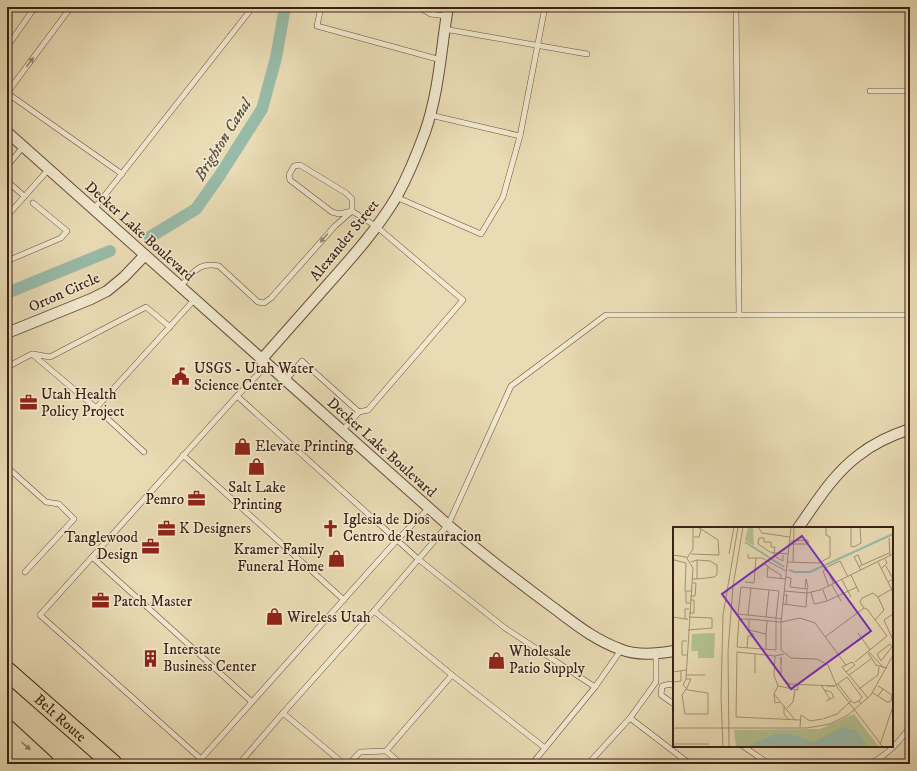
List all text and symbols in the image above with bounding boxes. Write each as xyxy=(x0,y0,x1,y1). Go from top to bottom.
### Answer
one-way arrow xyxy=(26,56,34,67)
water label: Brighton Canal xyxy=(189,93,257,185)
street label: Decker Lake Boulevard xyxy=(81,177,199,286)
street label: Alexander Street xyxy=(306,195,383,285)
one-way arrow xyxy=(320,233,329,244)
street label: Orton Circle xyxy=(26,268,103,317)
place label: USGS - Utah Water Science Center xyxy=(194,359,314,395)
public building icon: USGS - Utah Water Science Center xyxy=(171,367,191,387)
place label: Utah Health Policy Project xyxy=(41,385,125,421)
office icon: Utah Health Policy Project xyxy=(18,393,38,413)
street label: Decker Lake Boulevard xyxy=(323,393,441,502)
shop icon: Elevate Printing xyxy=(232,436,252,456)
place label: Elevate Printing xyxy=(255,437,354,456)
shop icon: Salt Lake Printing xyxy=(247,456,267,476)
place label: Salt Lake Printing xyxy=(228,478,286,514)
office icon: Pemro xyxy=(187,489,207,509)
place label: Pemro xyxy=(145,490,184,509)
place label: Iglesia de Dios Centro de Restauracion xyxy=(343,510,482,546)
office icon: K Designers xyxy=(156,518,176,538)
church icon: Iglesia de Dios Centro de Restauracion xyxy=(320,518,340,538)
place label: K Designers xyxy=(179,519,251,538)
inset map xyxy=(673,527,893,747)
place label: Tanglewood Design xyxy=(64,528,139,564)
office icon: Tanglewood Design xyxy=(141,536,161,556)
place label: Kramer Family Funeral Home xyxy=(234,540,325,576)
shop icon: Kramer Family Funeral Home xyxy=(327,548,347,568)
office icon: Patch Master xyxy=(90,591,110,611)
place label: Patch Master xyxy=(113,592,193,611)
shop icon: Wireless Utah xyxy=(264,607,284,627)
place label: Wireless Utah xyxy=(286,608,371,627)
place label: Interstate Business Center xyxy=(163,640,257,676)
place label: Wholesale Patio Supply xyxy=(508,642,586,678)
building icon: Interstate Business Center xyxy=(140,648,160,668)
shop icon: Wholesale Patio Supply xyxy=(486,650,506,670)
street label: Belt Route xyxy=(30,690,90,746)
one-way arrow xyxy=(21,742,31,751)

